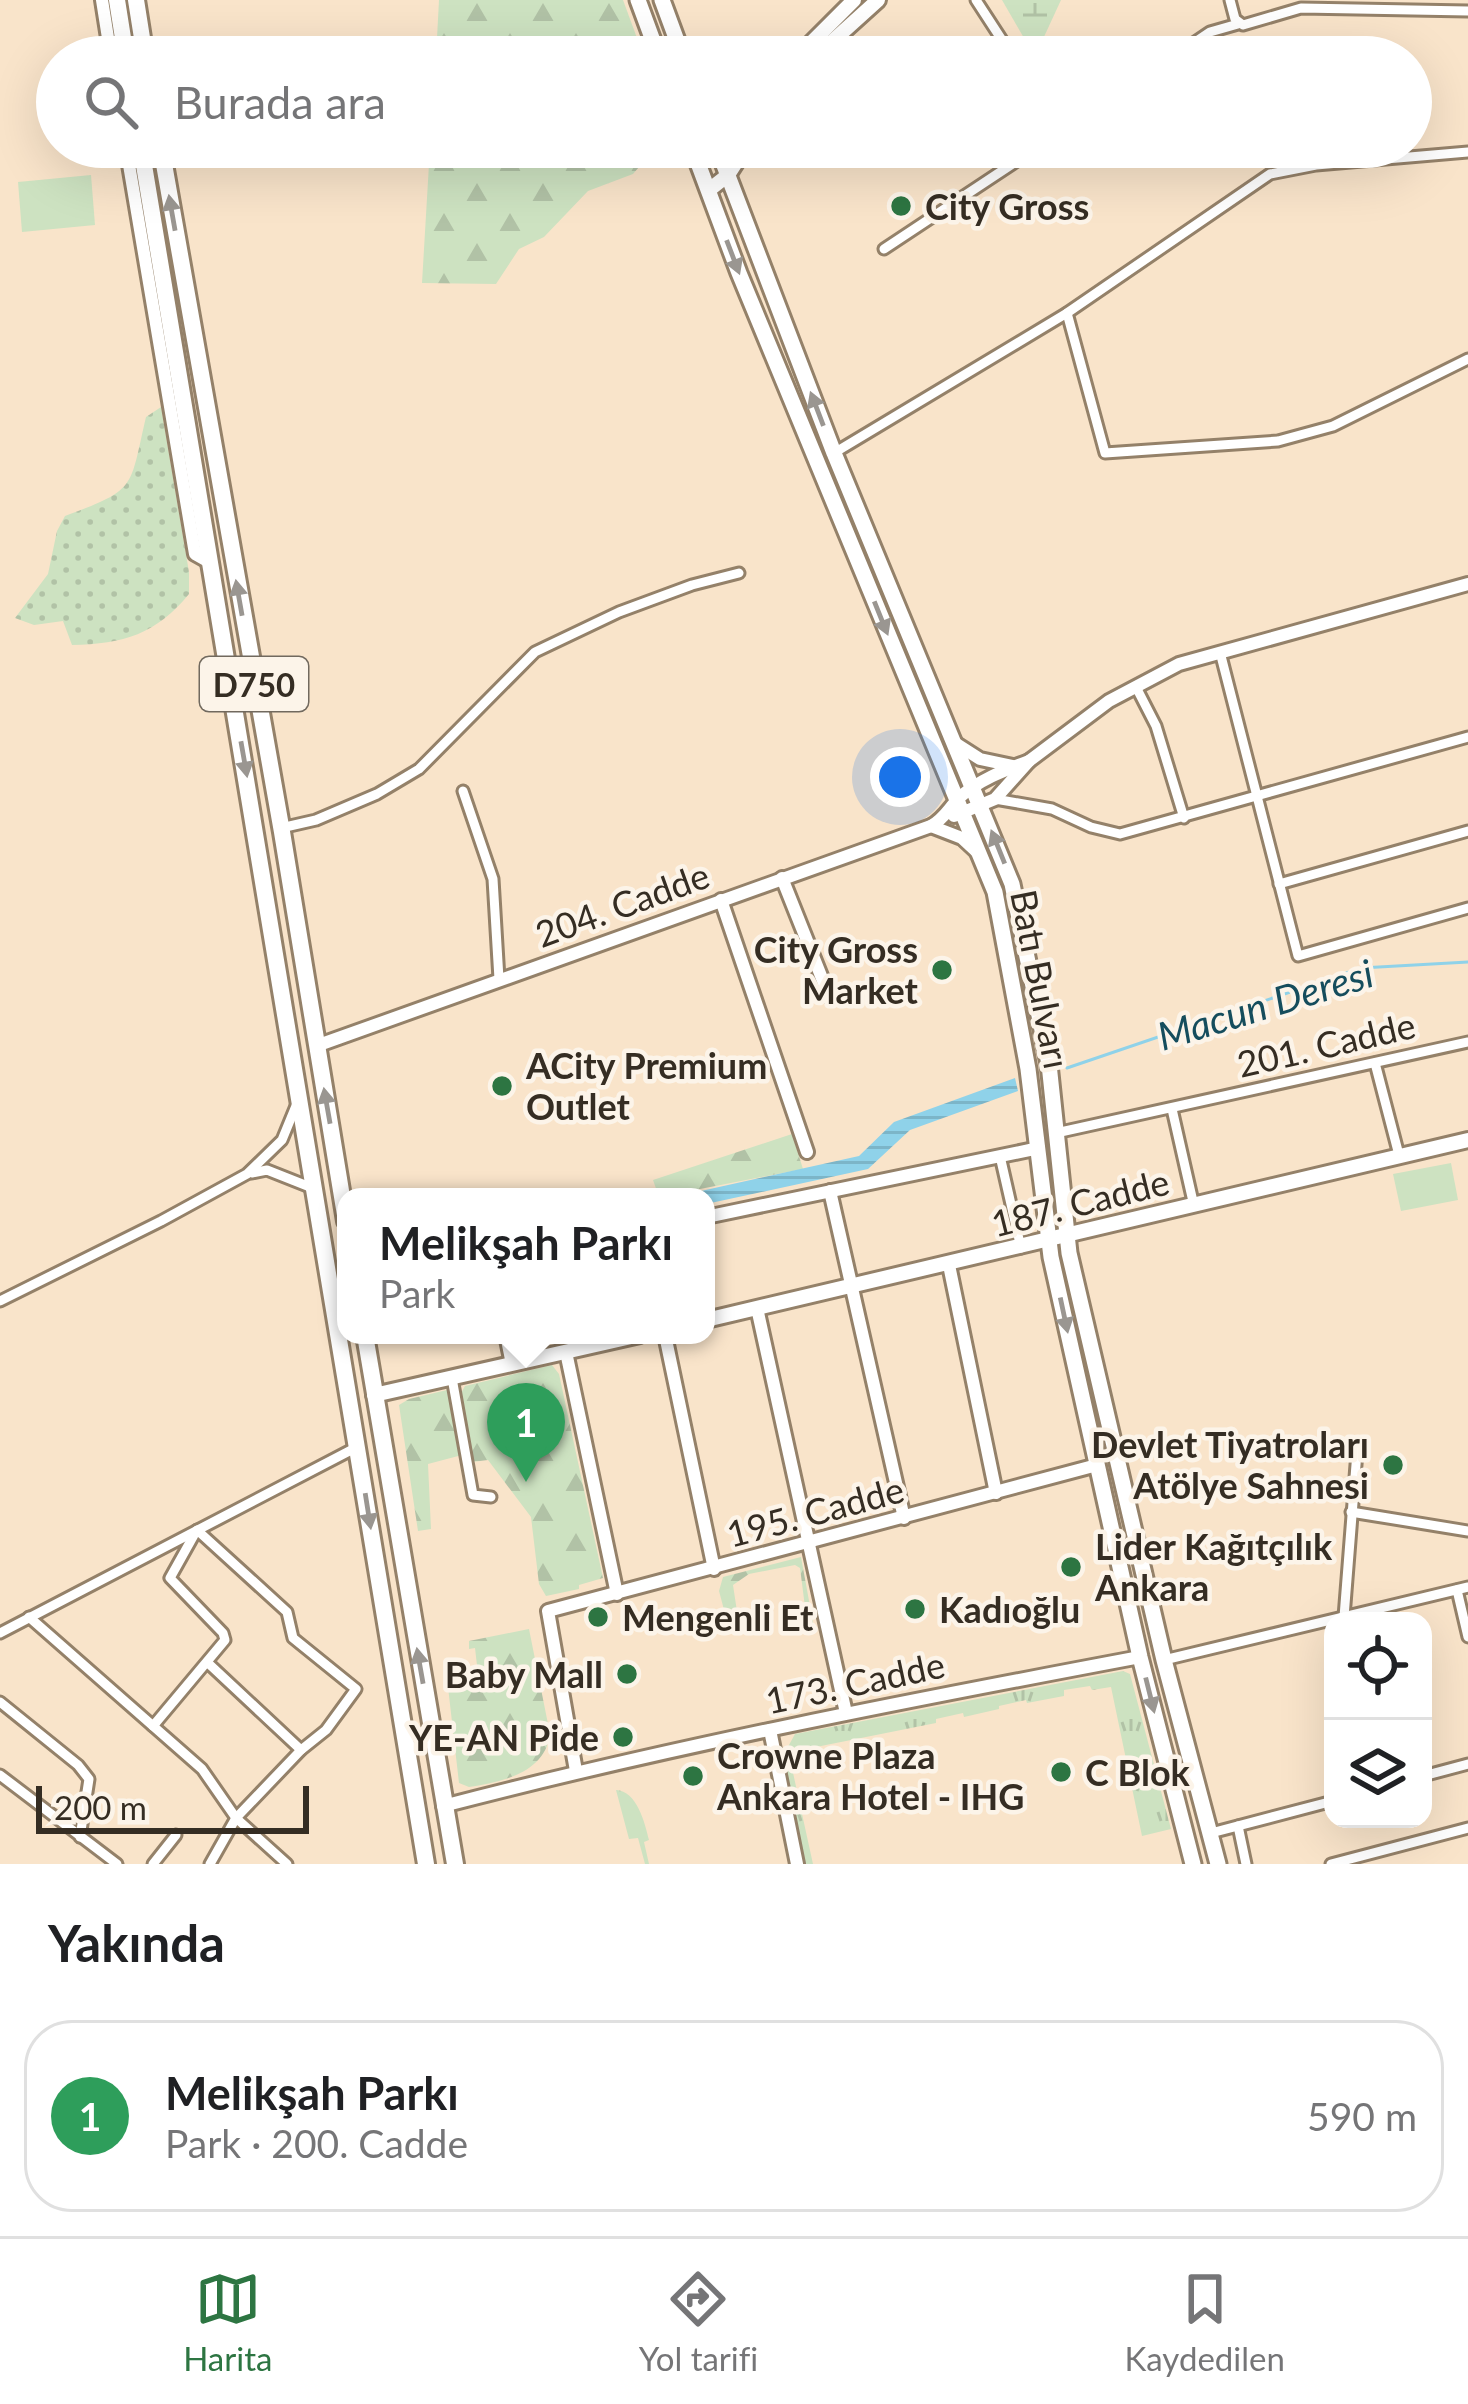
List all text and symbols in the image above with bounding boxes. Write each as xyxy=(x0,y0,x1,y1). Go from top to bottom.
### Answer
search box xyxy=(36,36,1432,168)
icon: search xyxy=(78,69,144,135)
text: Burada ara xyxy=(174,75,386,129)
place label: City Gross xyxy=(925,184,1089,228)
marker: City Gross xyxy=(888,193,914,219)
one-way arrow xyxy=(163,194,181,232)
one-way arrow xyxy=(725,239,744,275)
one-way arrow xyxy=(807,390,826,426)
one-way arrow xyxy=(229,578,248,616)
one-way arrow xyxy=(872,600,891,636)
road number: D750 xyxy=(200,657,308,711)
one-way arrow xyxy=(235,741,253,779)
your location xyxy=(870,747,930,807)
one-way arrow xyxy=(988,828,1007,864)
street label: 204. Cadde xyxy=(529,852,715,956)
street label: Batı Bulvarı xyxy=(1002,886,1080,1072)
place label: City Gross Market xyxy=(754,927,919,1012)
water label: Macun Deresi xyxy=(1152,949,1378,1059)
marker: City Gross Market xyxy=(929,957,955,983)
street label: 201. Cadde xyxy=(1233,1002,1419,1086)
place label: ACity Premium Outlet xyxy=(525,1043,767,1128)
marker: ACity Premium Outlet xyxy=(489,1073,515,1099)
one-way arrow xyxy=(317,1087,336,1124)
street label: 187. Cadde xyxy=(987,1159,1173,1245)
popup xyxy=(337,1188,715,1344)
text: Melikşah Parkı xyxy=(379,1216,673,1270)
text: Park xyxy=(379,1270,455,1316)
one-way arrow xyxy=(1056,1296,1075,1334)
pin: 1 xyxy=(487,1383,565,1482)
place label: Devlet Tiyatroları Atölye Sahnesi xyxy=(1091,1422,1369,1507)
marker: Devlet Tiyatroları Atölye Sahnesi xyxy=(1380,1452,1406,1478)
street label: 195. Cadde xyxy=(722,1466,908,1556)
one-way arrow xyxy=(359,1493,378,1531)
place label: Lider Kağıtçılık Ankara xyxy=(1094,1524,1333,1609)
marker: Lider Kağıtçılık Ankara xyxy=(1058,1554,1084,1580)
place label: Kadıoğlu xyxy=(939,1587,1080,1631)
place label: Mengenli Et xyxy=(622,1595,814,1639)
marker: Kadıoğlu xyxy=(902,1596,928,1622)
marker: Mengenli Et xyxy=(585,1604,611,1630)
map controls xyxy=(1324,1612,1432,1828)
button: locate xyxy=(1324,1612,1432,1720)
street label: 173. Cadde xyxy=(762,1642,948,1722)
one-way arrow xyxy=(410,1647,429,1684)
place label: Baby Mall xyxy=(445,1652,603,1696)
marker: Baby Mall xyxy=(614,1661,640,1687)
one-way arrow xyxy=(1141,1677,1160,1714)
place label: YE-AN Pide xyxy=(408,1715,599,1759)
button: layers xyxy=(1324,1720,1432,1828)
marker: YE-AN Pide xyxy=(610,1724,636,1750)
place label: Crowne Plaza Ankara Hotel - IHG xyxy=(716,1733,1024,1818)
place label: C Blok xyxy=(1085,1750,1191,1794)
marker: C Blok xyxy=(1048,1759,1074,1785)
marker: Crowne Plaza Ankara Hotel - IHG xyxy=(680,1763,706,1789)
scale bar xyxy=(36,1780,309,1833)
text: 200 m xyxy=(54,1787,147,1827)
text: Yakında xyxy=(48,1912,225,1973)
text: Melikşah Parkı xyxy=(165,2066,459,2120)
text: 1 xyxy=(79,2093,101,2139)
text: 590 m xyxy=(1307,2093,1417,2139)
text: Park · 200. Cadde xyxy=(165,2120,468,2166)
tab: Harita xyxy=(183,2266,272,2378)
tab: Yol tarifi xyxy=(639,2266,758,2378)
tab: Kaydedilen xyxy=(1125,2266,1285,2378)

